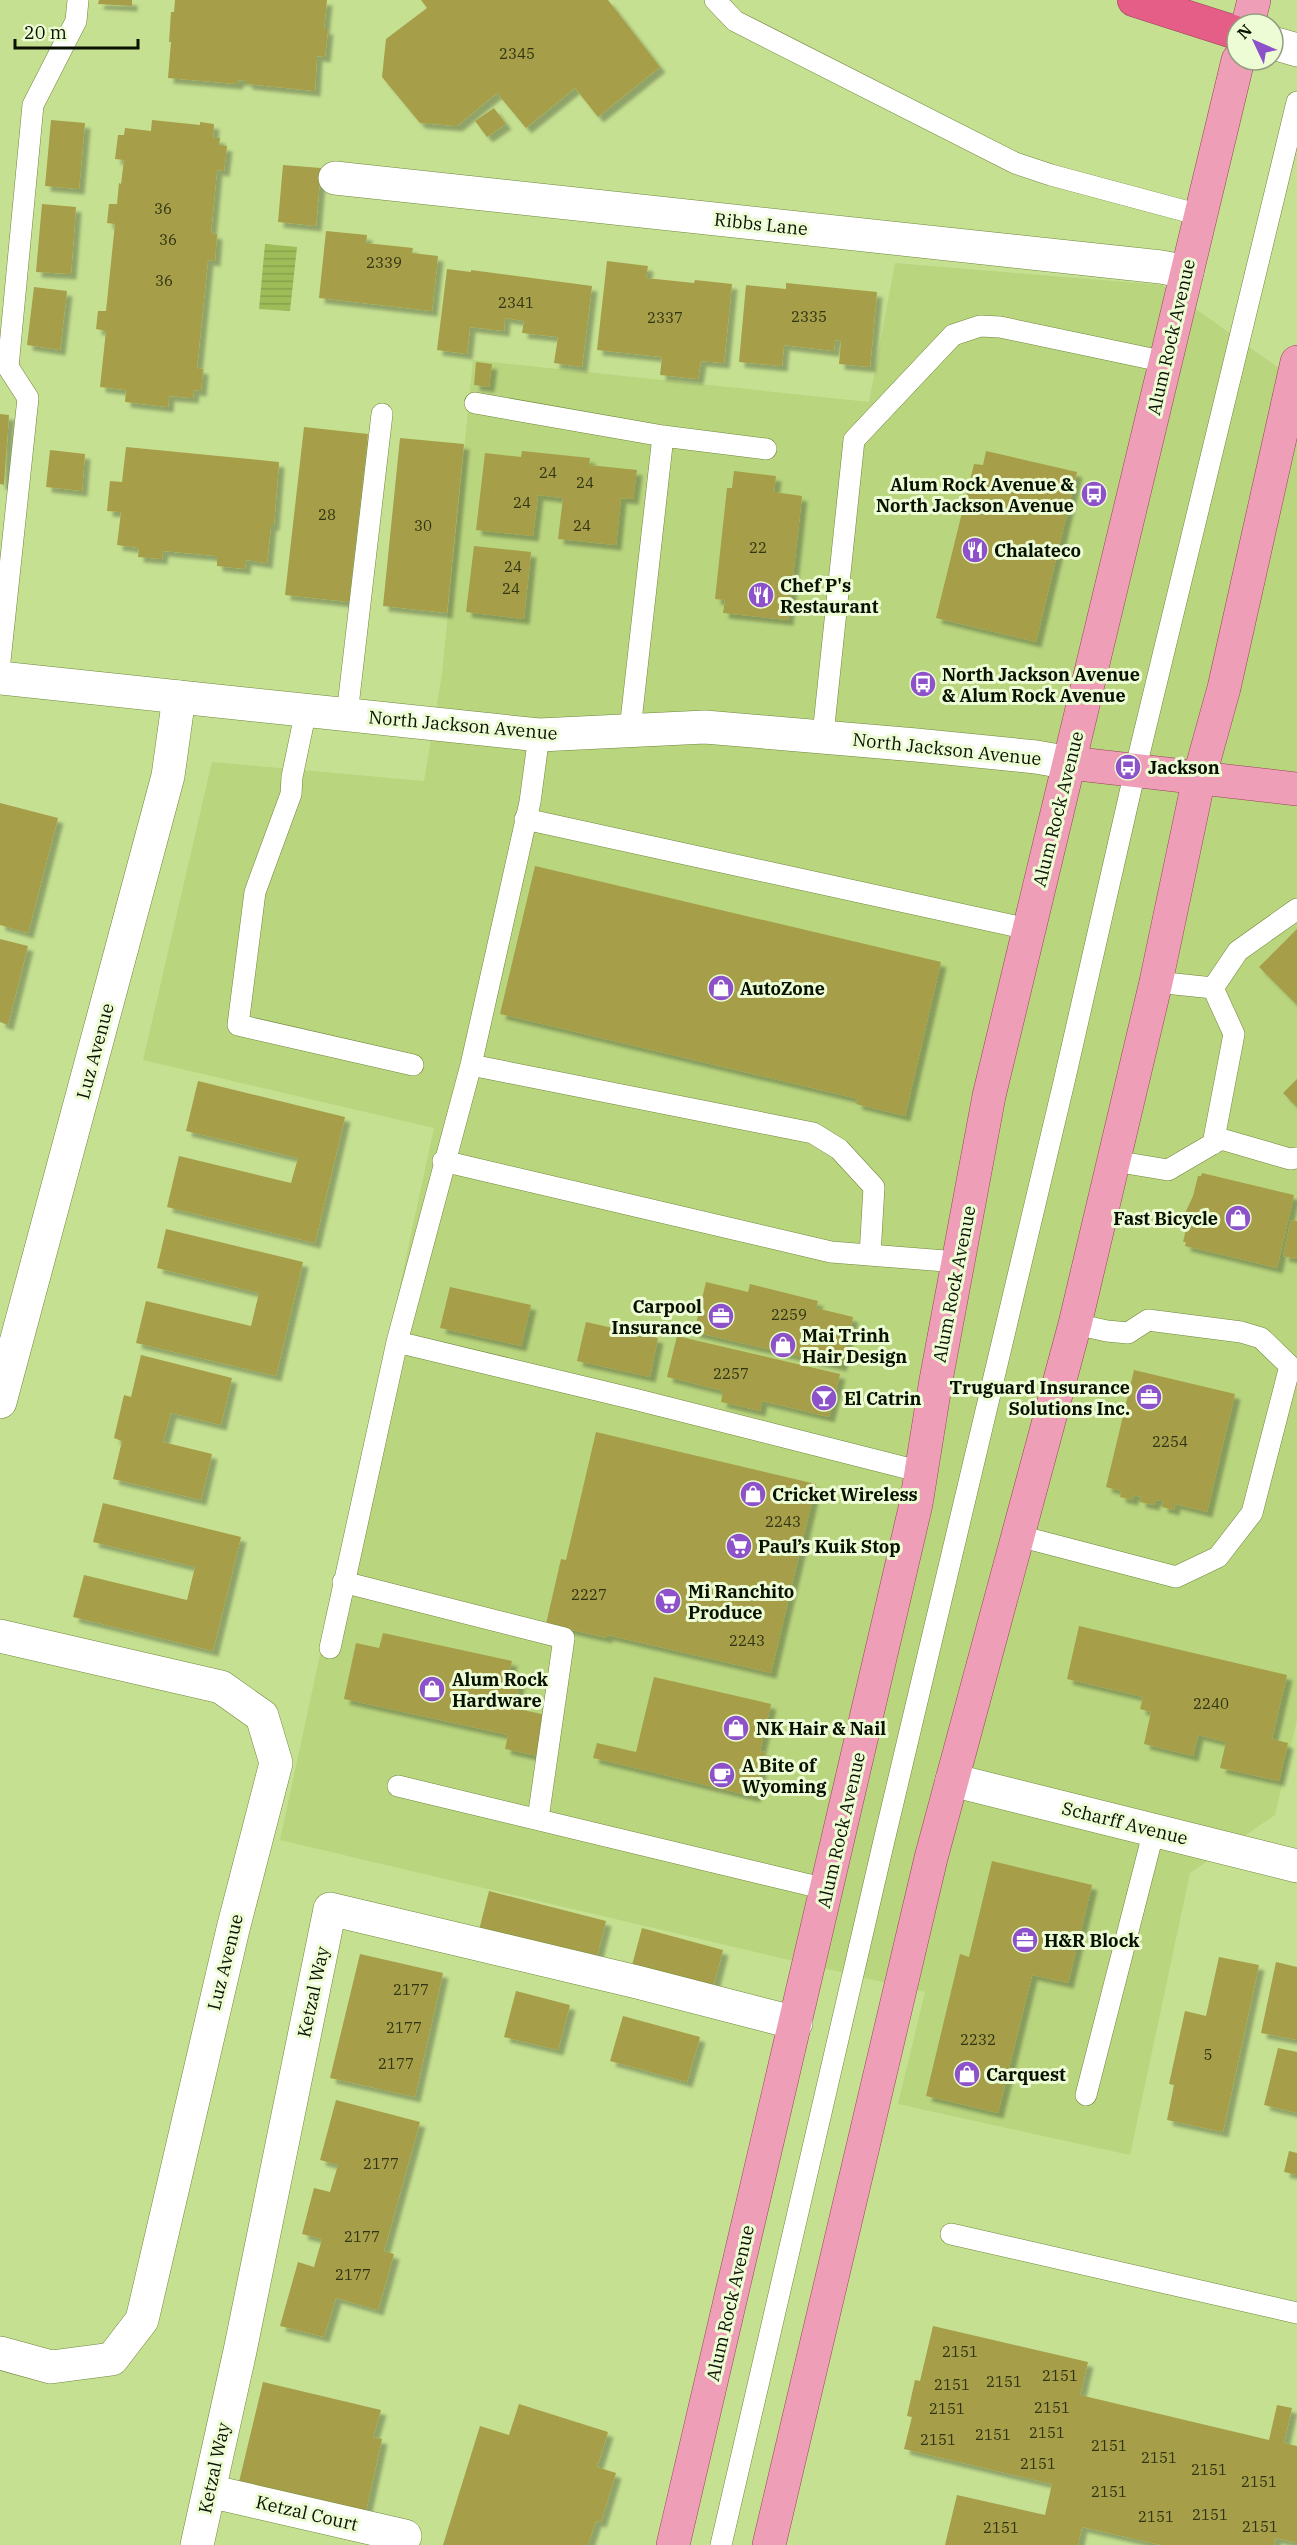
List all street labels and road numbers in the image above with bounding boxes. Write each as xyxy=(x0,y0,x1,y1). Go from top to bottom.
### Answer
street label: Ribbs Lane xyxy=(713,208,809,240)
street label: Alum Rock Avenue xyxy=(1142,257,1200,417)
street label: North Jackson Avenue xyxy=(368,705,558,745)
street label: North Jackson Avenue xyxy=(851,728,1043,770)
street label: Alum Rock Avenue xyxy=(1028,729,1088,889)
street label: Luz Avenue xyxy=(71,1001,119,1101)
street label: Alum Rock Avenue xyxy=(927,1204,981,1364)
street label: Alum Rock Avenue xyxy=(812,1750,870,1910)
street label: Scharff Avenue xyxy=(1060,1796,1190,1850)
street label: Luz Avenue xyxy=(202,1912,248,2012)
street label: Ketzal Way xyxy=(292,1944,334,2040)
street label: Alum Rock Avenue xyxy=(701,2223,759,2383)
street label: Ketzal Way xyxy=(193,2420,235,2516)
street label: Ketzal Court xyxy=(254,2490,360,2536)

